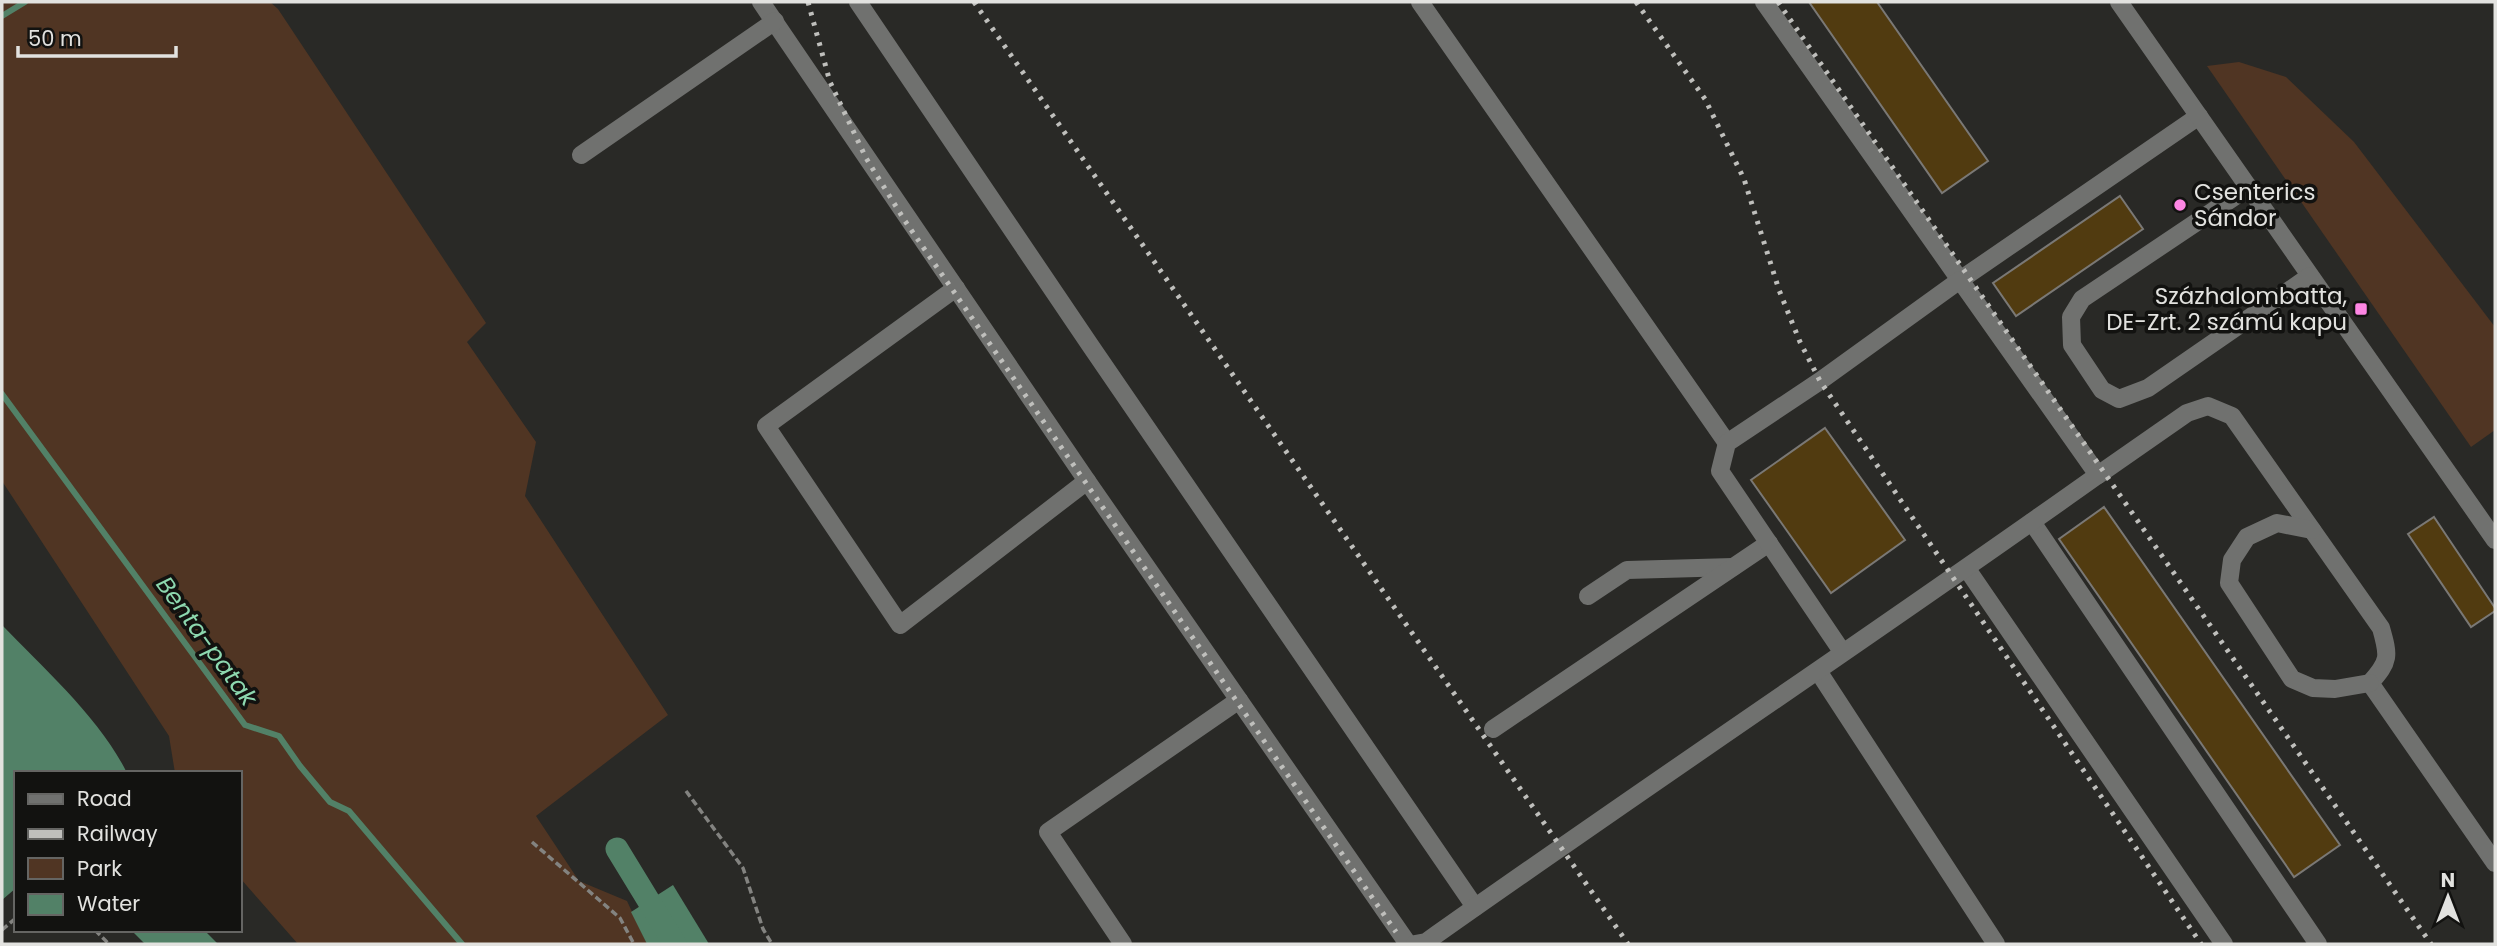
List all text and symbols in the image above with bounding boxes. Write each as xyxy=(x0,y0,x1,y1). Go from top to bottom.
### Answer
scale bar xyxy=(18,14,175,58)
text: 50 m xyxy=(28,24,82,53)
place label: Csenterics Sándor xyxy=(2194,176,2316,234)
marker: Csenterics Sándor xyxy=(2172,197,2188,213)
place label: Százhalombatta, DE-Zrt. 2 számú kapu xyxy=(2106,280,2347,338)
marker: Százhalombatta, DE-Zrt. 2 számú kapu xyxy=(2353,301,2369,317)
water label: Benta-patak xyxy=(149,569,266,714)
legend xyxy=(14,771,242,932)
text: Road xyxy=(77,784,132,813)
text: Railway xyxy=(77,819,158,848)
text: Park xyxy=(77,854,122,883)
north arrow xyxy=(2413,862,2483,932)
text: N xyxy=(2441,867,2455,894)
text: Water xyxy=(77,889,140,918)

